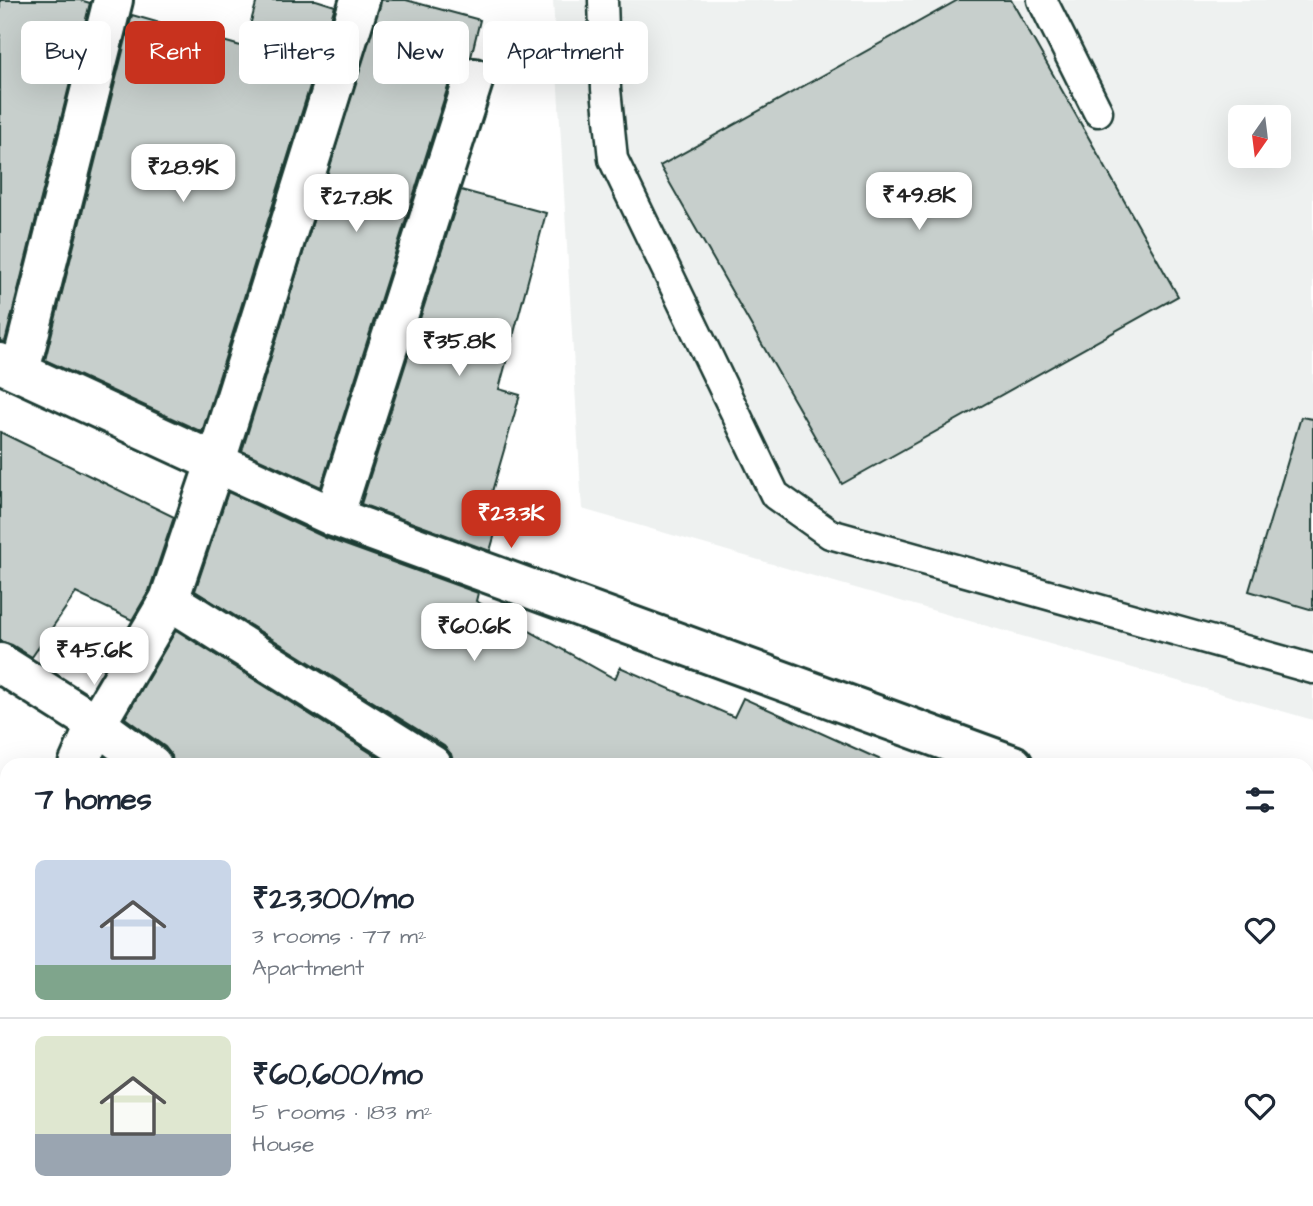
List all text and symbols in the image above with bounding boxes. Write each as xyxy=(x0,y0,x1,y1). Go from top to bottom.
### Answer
chip: Buy xyxy=(21,21,111,84)
chip: Rent xyxy=(125,21,225,84)
chip: Filters xyxy=(239,21,359,84)
chip: New xyxy=(373,21,469,84)
chip: Apartment xyxy=(483,21,648,84)
north arrow xyxy=(1228,105,1292,168)
map controls xyxy=(1228,105,1291,168)
pin: ₹28.9K xyxy=(126,144,240,204)
text: ₹28.9K xyxy=(147,151,219,183)
pin: ₹49.8K xyxy=(862,173,976,232)
pin: ₹27.8K xyxy=(299,174,413,234)
text: ₹49.8K xyxy=(882,179,956,211)
text: ₹27.8K xyxy=(320,181,392,213)
pin: ₹35.8K xyxy=(402,318,516,378)
text: ₹35.8K xyxy=(422,325,496,357)
pin: ₹23.3K xyxy=(454,490,568,550)
text: ₹23.3K xyxy=(478,497,544,529)
pin: ₹60.6K xyxy=(417,604,531,663)
text: ₹60.6K xyxy=(437,610,511,642)
pin: ₹45.6K xyxy=(37,628,151,687)
text: ₹45.6K xyxy=(56,634,132,666)
text: 7 homes xyxy=(35,779,152,821)
icon: filters xyxy=(1241,781,1279,819)
text: ₹23,300/mo xyxy=(252,878,414,920)
icon: home xyxy=(91,888,175,972)
icon: heart xyxy=(1241,911,1279,949)
text: 3 rooms · 77 m² xyxy=(252,920,427,952)
text: Apartment xyxy=(252,952,364,984)
text: ₹60,600/mo xyxy=(252,1054,423,1096)
icon: home xyxy=(91,1064,175,1148)
icon: heart xyxy=(1241,1087,1279,1125)
text: 5 rooms · 183 m² xyxy=(252,1096,432,1128)
text: House xyxy=(252,1128,315,1160)

